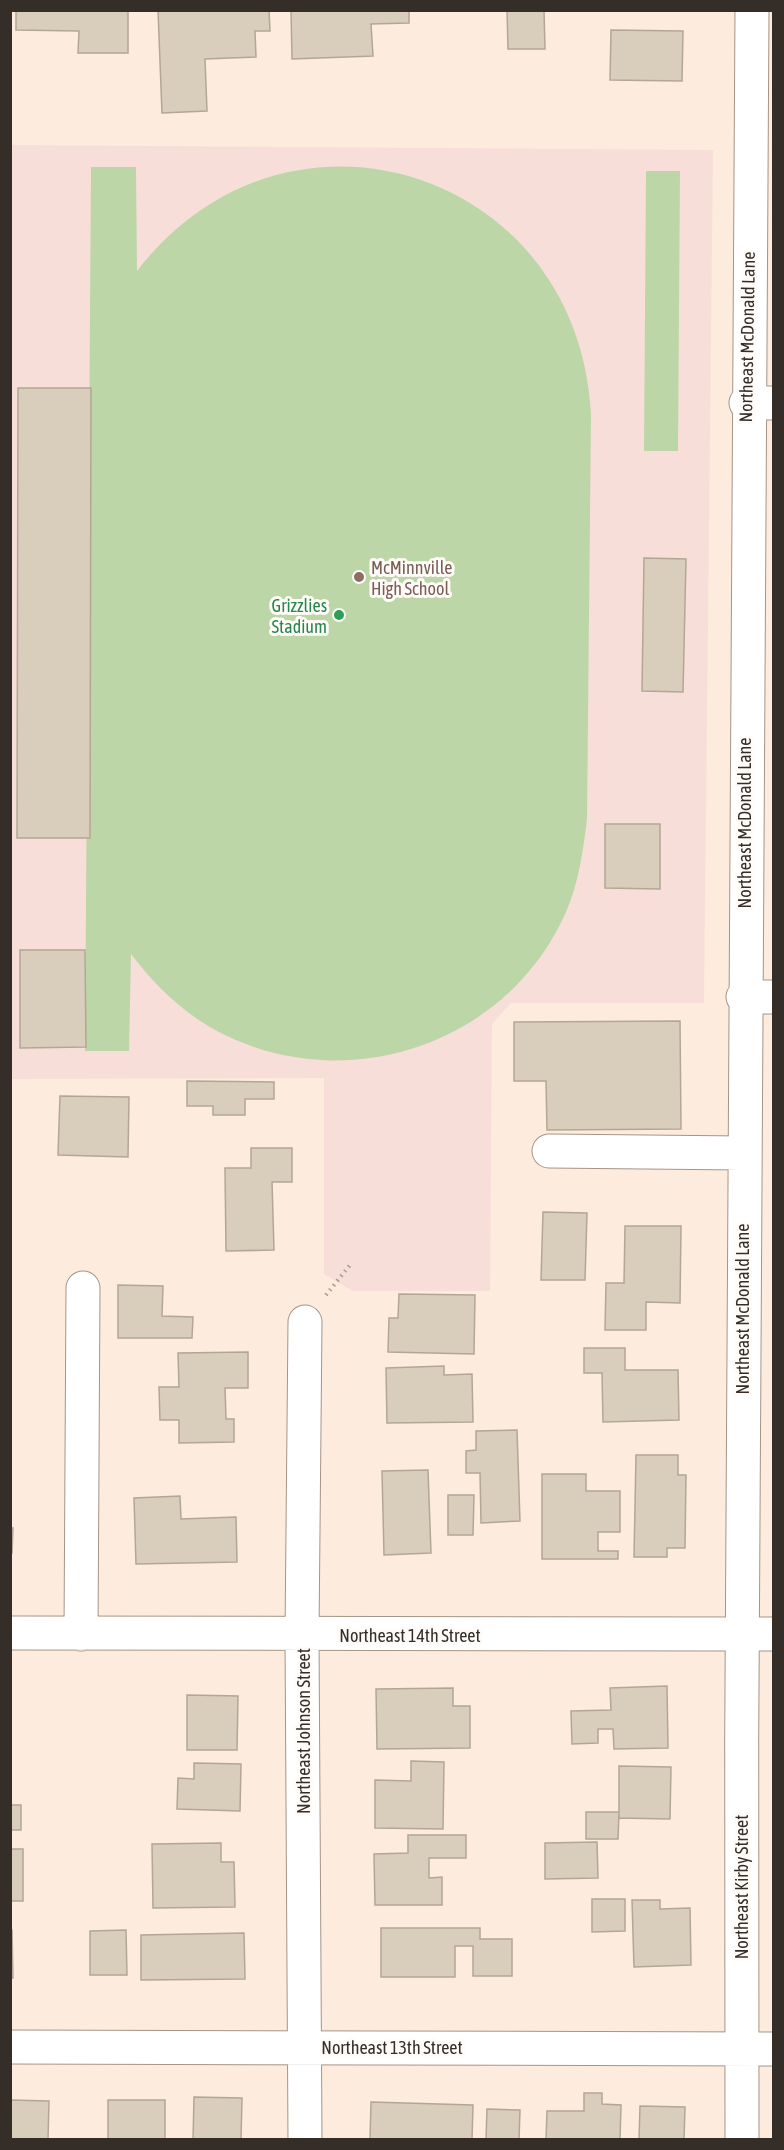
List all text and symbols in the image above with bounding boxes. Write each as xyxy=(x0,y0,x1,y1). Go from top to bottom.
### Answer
street label: Northeast McDonald Lane xyxy=(735,251,759,423)
place label: McMinnville High School xyxy=(371,557,452,599)
marker: McMinnville High School xyxy=(352,570,366,584)
place label: Grizzlies Stadium xyxy=(272,595,327,637)
marker: Grizzlies Stadium xyxy=(332,608,346,622)
street label: Northeast McDonald Lane xyxy=(734,738,755,908)
street label: Northeast McDonald Lane xyxy=(732,1224,753,1394)
street label: Northeast 14th Street xyxy=(339,1625,481,1646)
street label: Northeast Johnson Street xyxy=(293,1648,314,1814)
street label: Northeast Kirby Street xyxy=(731,1815,752,1959)
street label: Northeast 13th Street xyxy=(321,2037,463,2058)

